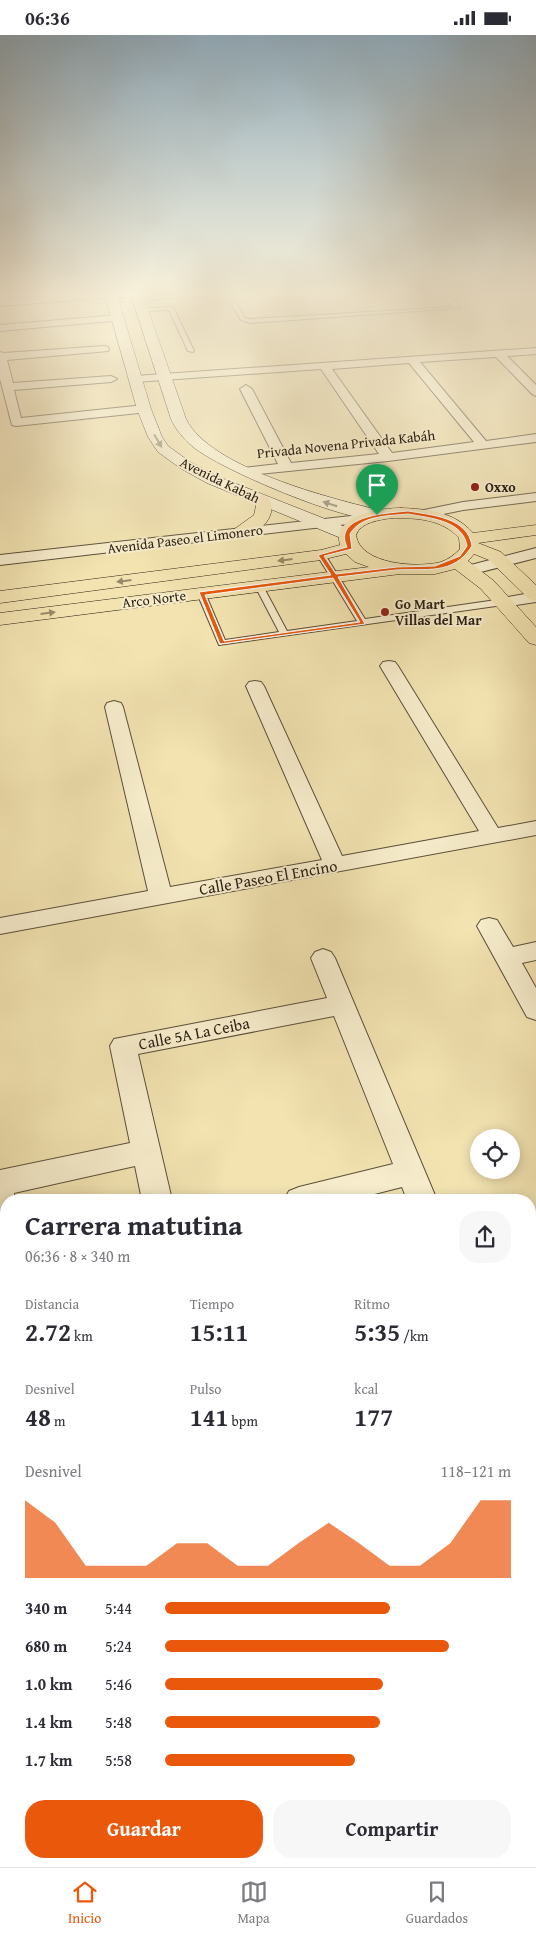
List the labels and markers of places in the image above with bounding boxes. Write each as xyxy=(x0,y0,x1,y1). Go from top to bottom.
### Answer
pin xyxy=(356,464,398,515)
place label: Oxxo xyxy=(485,477,516,497)
marker: Oxxo xyxy=(469,481,481,493)
place label: Go Mart Villas del Mar xyxy=(395,594,482,630)
marker: Go Mart Villas del Mar xyxy=(379,606,391,618)

